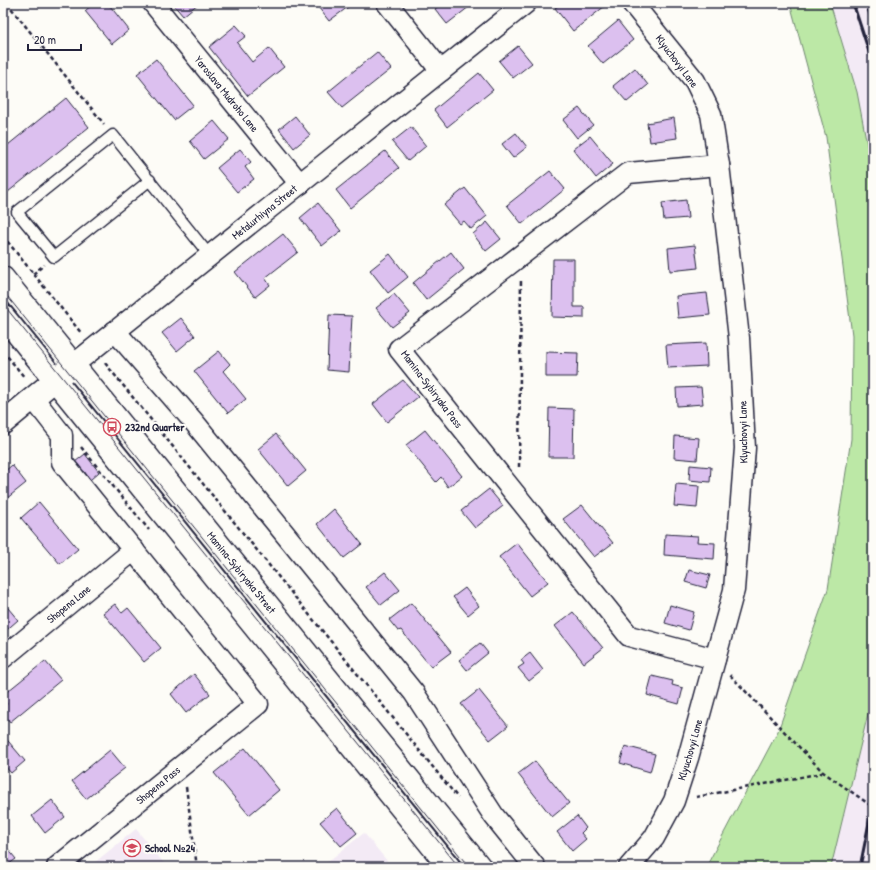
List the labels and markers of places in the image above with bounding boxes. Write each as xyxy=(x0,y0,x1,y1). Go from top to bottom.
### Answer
bus stop icon: 232nd Quarter xyxy=(102,417,122,437)
place label: 232nd Quarter xyxy=(125,420,185,434)
school or university icon: School №24 xyxy=(122,838,142,858)
place label: School №24 xyxy=(145,841,195,855)

